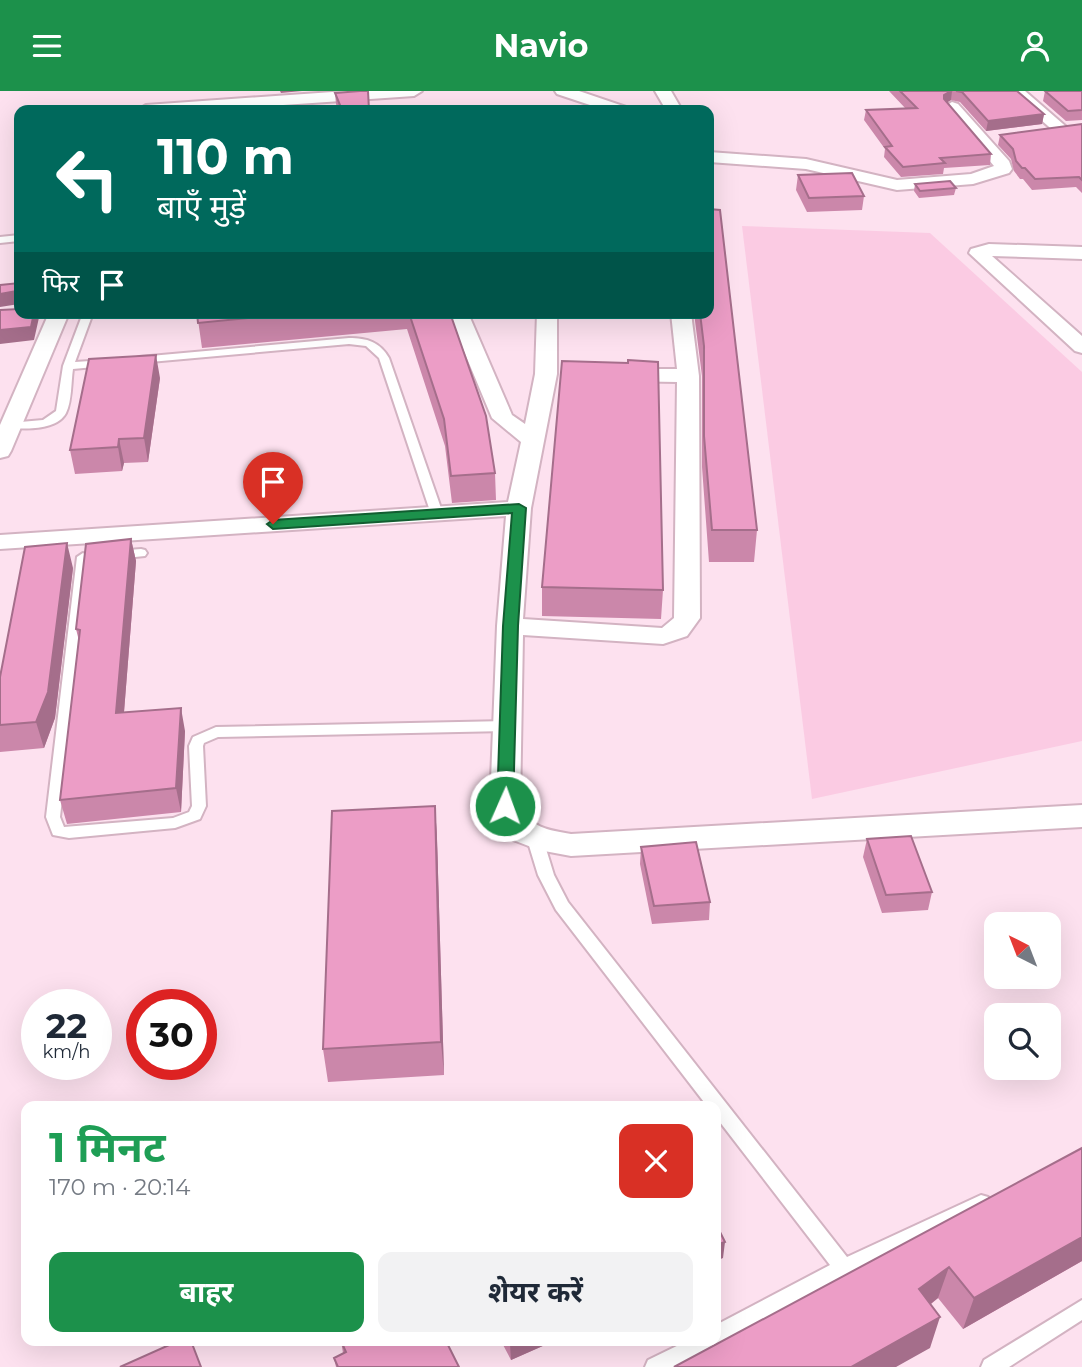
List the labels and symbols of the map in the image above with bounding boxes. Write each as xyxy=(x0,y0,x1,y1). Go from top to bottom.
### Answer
pin xyxy=(243,452,303,524)
position arrow xyxy=(468,769,542,843)
north arrow xyxy=(984,912,1060,989)
speed limit sign: 30 xyxy=(126,989,217,1080)

